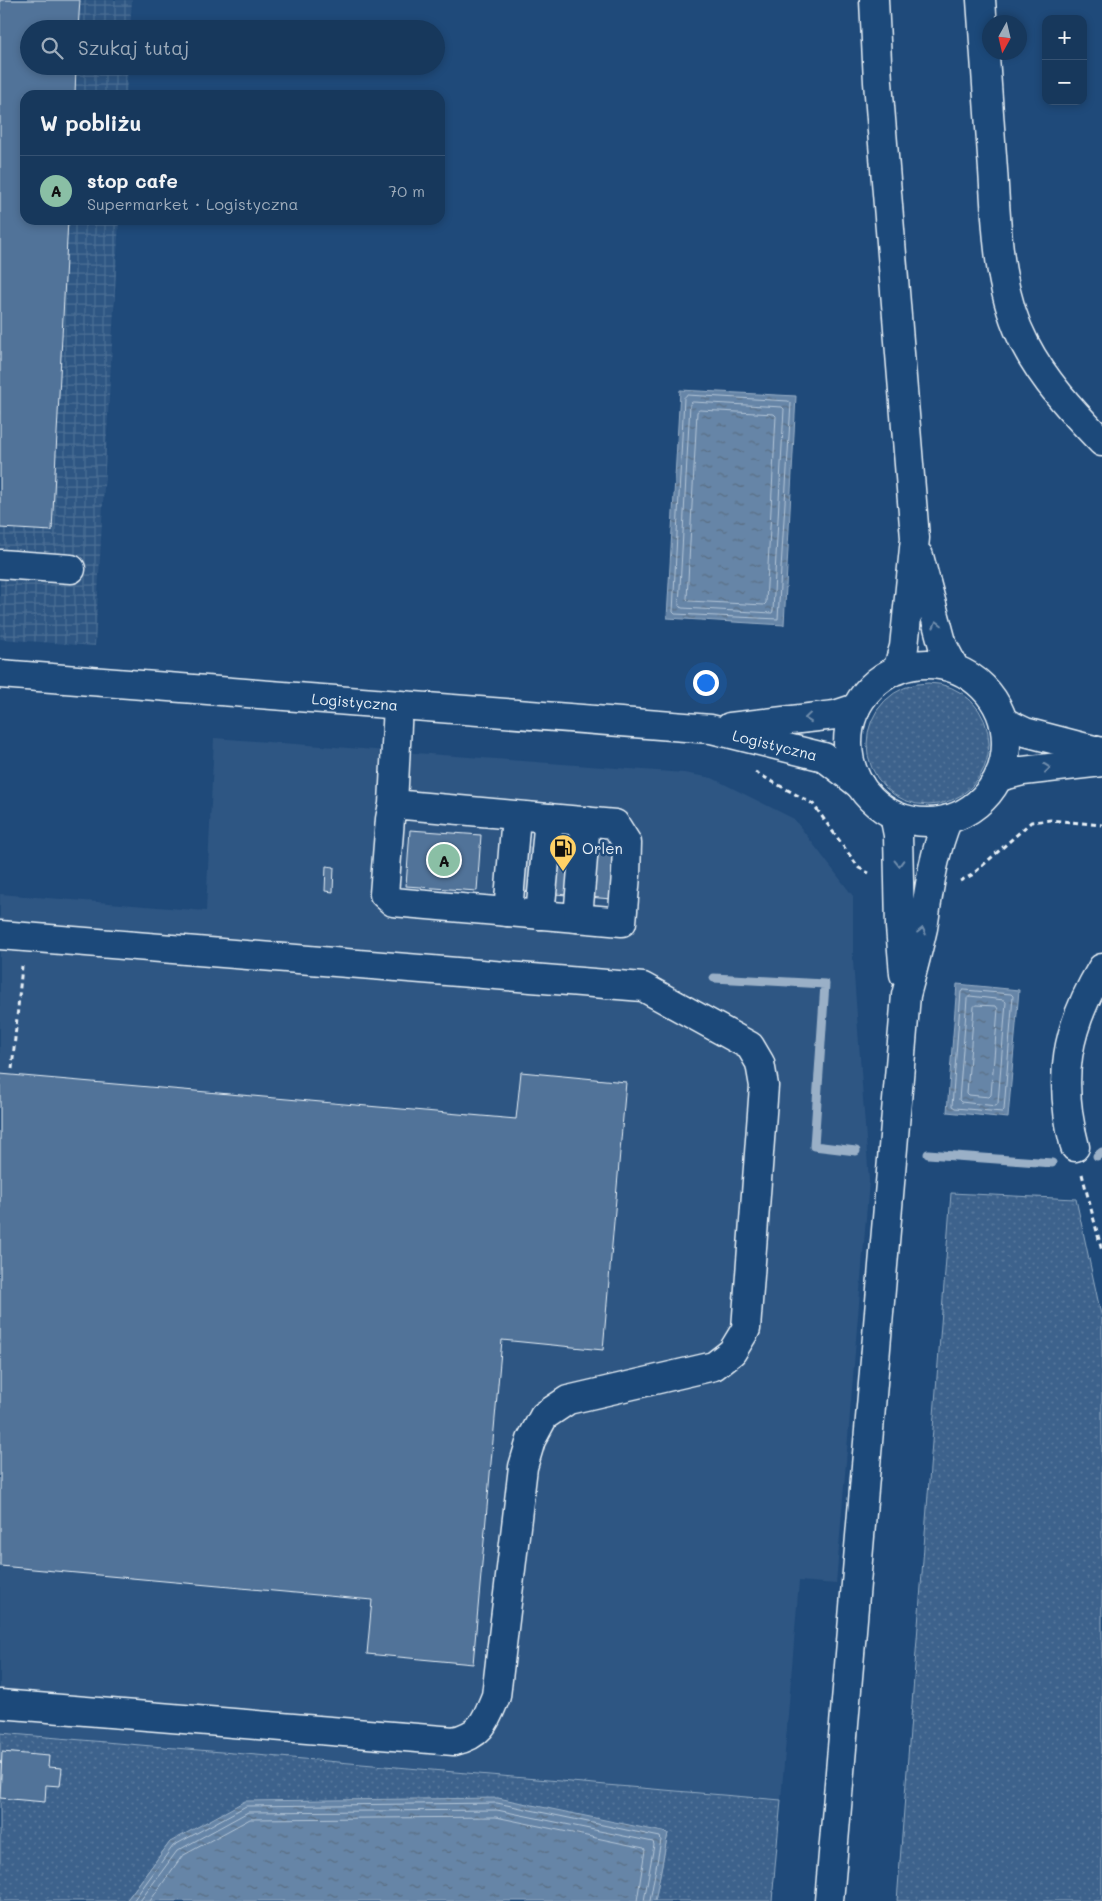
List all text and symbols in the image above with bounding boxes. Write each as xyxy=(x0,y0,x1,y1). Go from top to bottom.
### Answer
north arrow xyxy=(982,15,1027,60)
map controls xyxy=(1042,15,1087,105)
button: + xyxy=(1042,15,1087,60)
search box xyxy=(20,20,445,75)
icon: search xyxy=(38,34,66,62)
text: Szukaj tutaj xyxy=(78,35,189,60)
button: − xyxy=(1042,60,1087,105)
text: W pobliżu xyxy=(40,109,141,136)
text: stop cafe xyxy=(87,168,178,193)
text: A xyxy=(50,180,62,201)
text: 70 m xyxy=(388,180,425,201)
text: Supermarket · Logistyczna xyxy=(87,193,298,214)
one-way arrow xyxy=(932,619,943,628)
your location xyxy=(693,670,719,696)
street label: Logistyczna xyxy=(311,688,399,715)
one-way arrow xyxy=(804,712,812,723)
street label: Logistyczna xyxy=(730,725,819,765)
one-way arrow xyxy=(1043,763,1051,774)
fuel station icon: Orlen xyxy=(548,833,578,872)
place label: Orlen xyxy=(582,838,623,858)
pin: A xyxy=(428,841,460,879)
one-way arrow xyxy=(893,859,904,867)
one-way arrow xyxy=(916,926,926,935)

